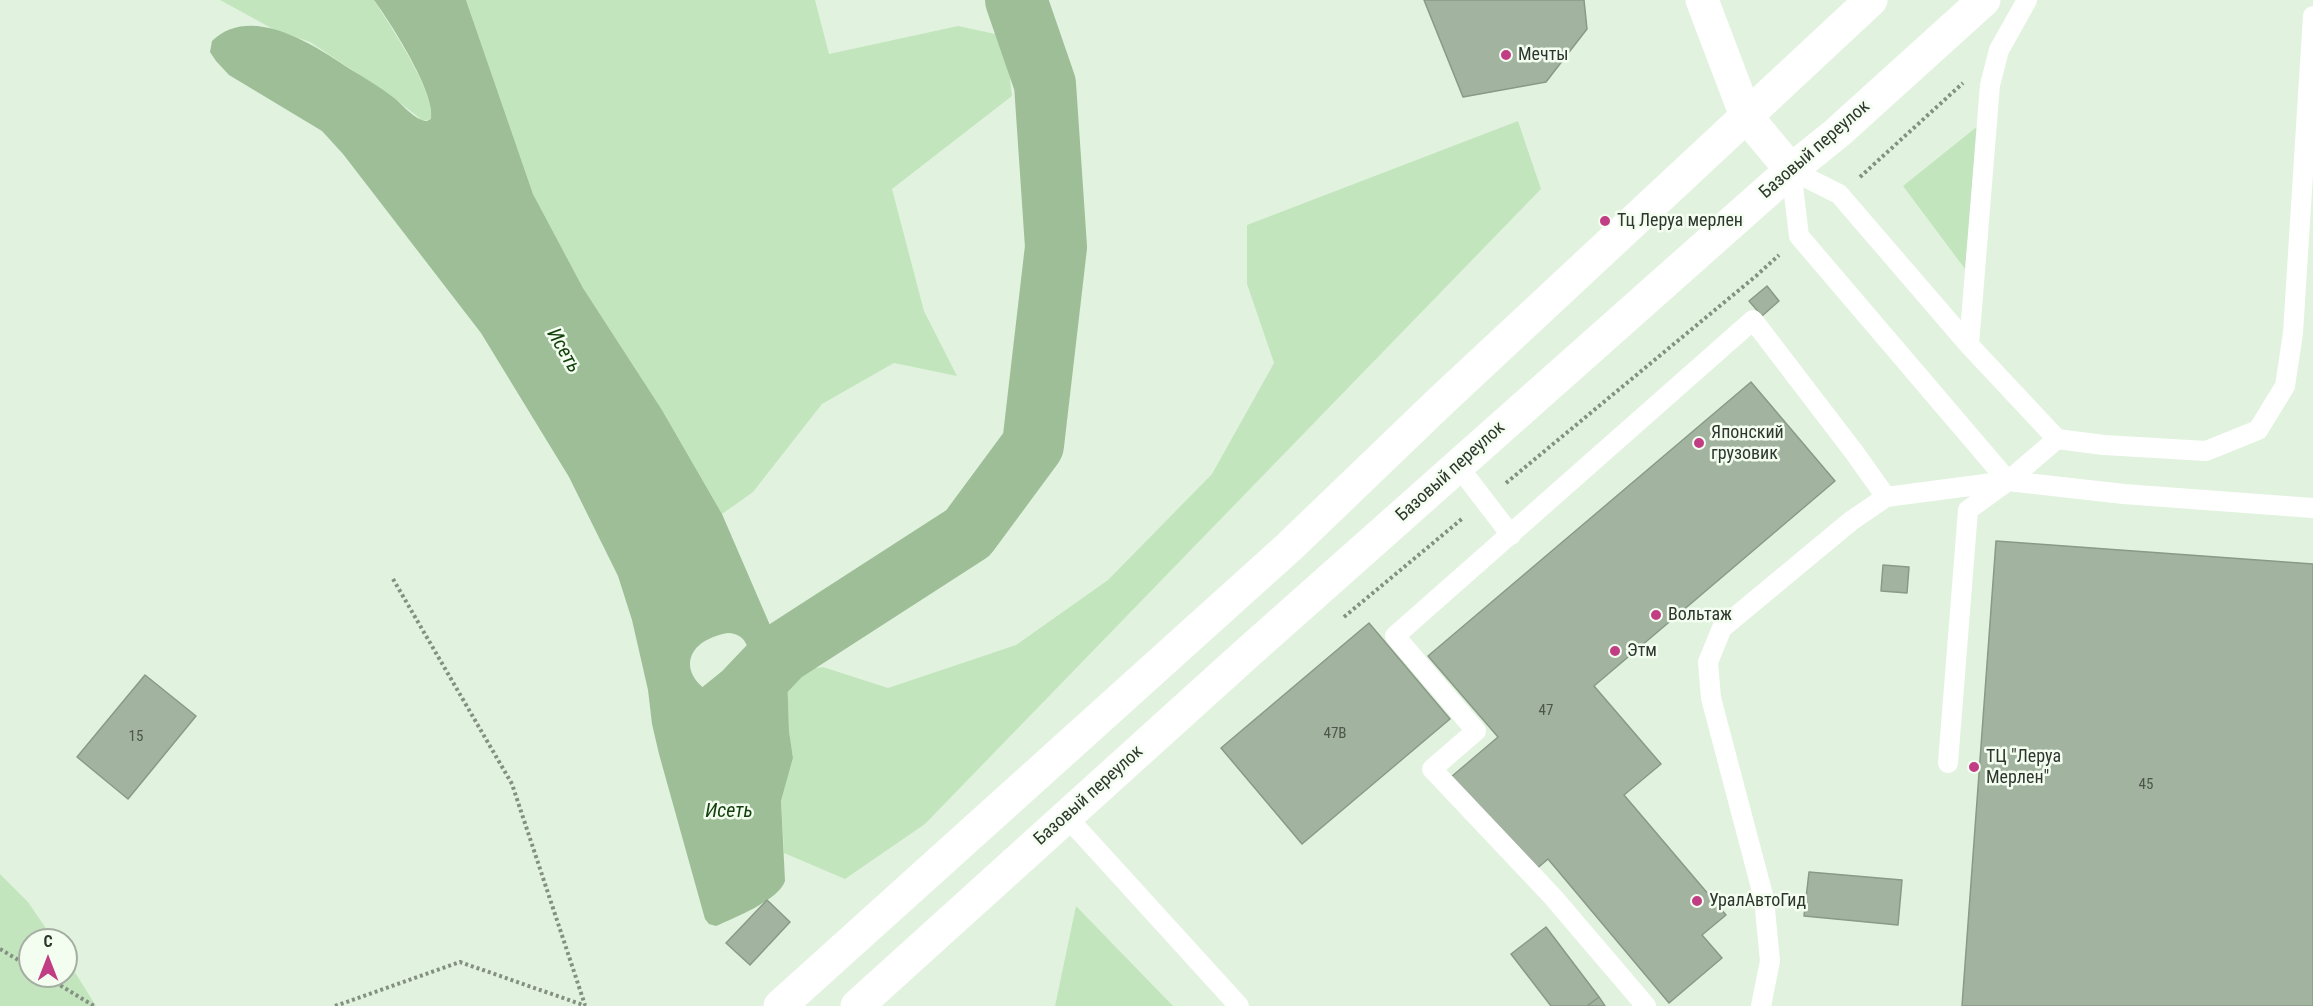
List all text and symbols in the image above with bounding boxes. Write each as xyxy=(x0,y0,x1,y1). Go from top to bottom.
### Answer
place label: Мечты xyxy=(1518,44,1569,66)
marker: Мечты xyxy=(1499,48,1513,62)
street label: Базовый переулок xyxy=(1755,96,1875,204)
place label: Тц Леруа мерлен xyxy=(1617,210,1743,232)
marker: Тц Леруа мерлен xyxy=(1598,214,1612,228)
water label: Исеть xyxy=(541,324,585,378)
street label: Базовый переулок xyxy=(1392,417,1510,527)
place label: Японский грузовик xyxy=(1711,422,1784,464)
marker: Японский грузовик xyxy=(1692,436,1706,450)
place label: Вольтаж xyxy=(1668,604,1732,626)
marker: Вольтаж xyxy=(1649,608,1663,622)
place label: Этм xyxy=(1627,640,1657,662)
marker: Этм xyxy=(1608,644,1622,658)
house number: 47 xyxy=(1539,702,1553,720)
house number: 47В xyxy=(1324,725,1346,743)
house number: 15 xyxy=(129,728,143,746)
street label: Базовый переулок xyxy=(1030,741,1148,851)
place label: ТЦ "Леруа Мерлен" xyxy=(1986,746,2061,789)
marker: ТЦ "Леруа Мерлен" xyxy=(1967,760,1981,774)
house number: 45 xyxy=(2139,776,2153,794)
water label: Исеть xyxy=(705,800,753,824)
place label: УралАвтоГид xyxy=(1709,890,1806,912)
marker: УралАвтоГид xyxy=(1690,894,1704,908)
north arrow xyxy=(18,928,78,988)
text: С xyxy=(43,932,53,951)

